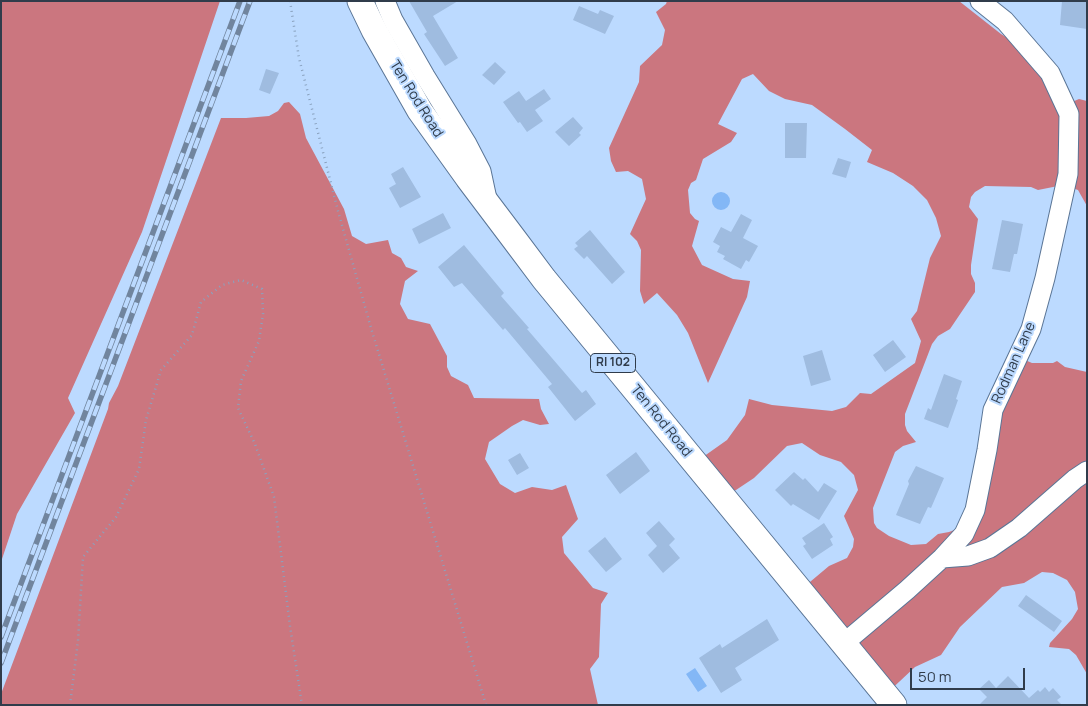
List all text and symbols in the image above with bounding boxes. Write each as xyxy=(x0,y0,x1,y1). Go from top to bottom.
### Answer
street label: Ten Rod Road xyxy=(386,57,446,141)
street label: Rodman Lane xyxy=(989,320,1039,406)
road number: RI 102 xyxy=(590,353,636,372)
street label: Ten Rod Road xyxy=(627,382,695,460)
scale bar xyxy=(913,658,1028,690)
text: 50 m xyxy=(918,666,952,687)

